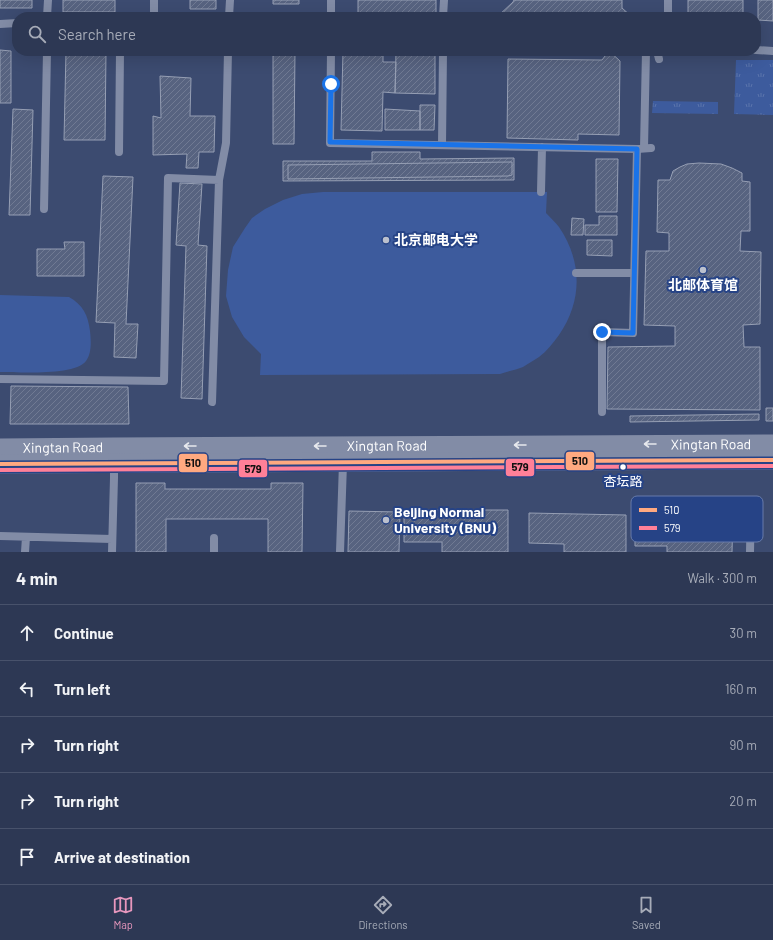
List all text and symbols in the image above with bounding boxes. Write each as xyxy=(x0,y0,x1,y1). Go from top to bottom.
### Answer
search box xyxy=(12,12,761,56)
icon: search xyxy=(26,23,48,45)
text: Search here xyxy=(58,25,136,43)
route start xyxy=(322,75,340,93)
place label: 北京邮电大学 xyxy=(394,231,478,248)
marker: 北京邮电大学 xyxy=(381,235,391,245)
marker: 北邮体育馆 xyxy=(698,265,708,275)
place label: 北邮体育馆 xyxy=(668,276,738,293)
route end xyxy=(593,323,611,341)
street label: Xingtan Road xyxy=(671,435,751,452)
street label: Xingtan Road xyxy=(347,437,427,454)
street label: Xingtan Road xyxy=(23,438,103,456)
one-way arrow xyxy=(644,440,657,448)
one-way arrow xyxy=(514,441,527,449)
one-way arrow xyxy=(184,442,197,450)
one-way arrow xyxy=(314,442,327,450)
line badge: 510 xyxy=(565,451,595,471)
line badge: 510 xyxy=(178,453,208,473)
text: 510 xyxy=(572,454,588,467)
text: 510 xyxy=(185,456,201,469)
line badge: 579 xyxy=(505,458,535,477)
line badge: 579 xyxy=(238,459,268,478)
text: 579 xyxy=(511,460,529,473)
text: 579 xyxy=(244,462,262,475)
marker: 杏坛路 xyxy=(618,462,628,472)
place label: 杏坛路 xyxy=(603,473,643,489)
legend xyxy=(631,496,763,542)
place label: Beijing Normal University (BNU) xyxy=(394,503,496,536)
text: 510 xyxy=(664,503,679,516)
marker: Beijing Normal University (BNU) xyxy=(381,515,391,525)
text: 579 xyxy=(664,521,681,534)
text: 4 min xyxy=(16,568,58,588)
text: Walk · 300 m xyxy=(687,570,757,586)
icon: ahead xyxy=(16,622,38,644)
text: Continue xyxy=(54,624,114,642)
text: 30 m xyxy=(730,625,757,641)
icon: left xyxy=(16,678,38,700)
text: Turn left xyxy=(54,680,110,698)
text: 160 m xyxy=(725,681,757,697)
icon: right xyxy=(16,734,38,756)
text: Turn right xyxy=(54,736,119,754)
text: 90 m xyxy=(730,737,757,753)
icon: right xyxy=(16,790,38,812)
text: Turn right xyxy=(54,792,119,810)
text: 20 m xyxy=(729,793,757,809)
icon: arrive xyxy=(16,846,38,868)
text: Arrive at destination xyxy=(54,848,190,866)
tab: Map xyxy=(112,894,134,931)
tab: Directions xyxy=(358,894,408,931)
tab: Saved xyxy=(632,894,661,931)

